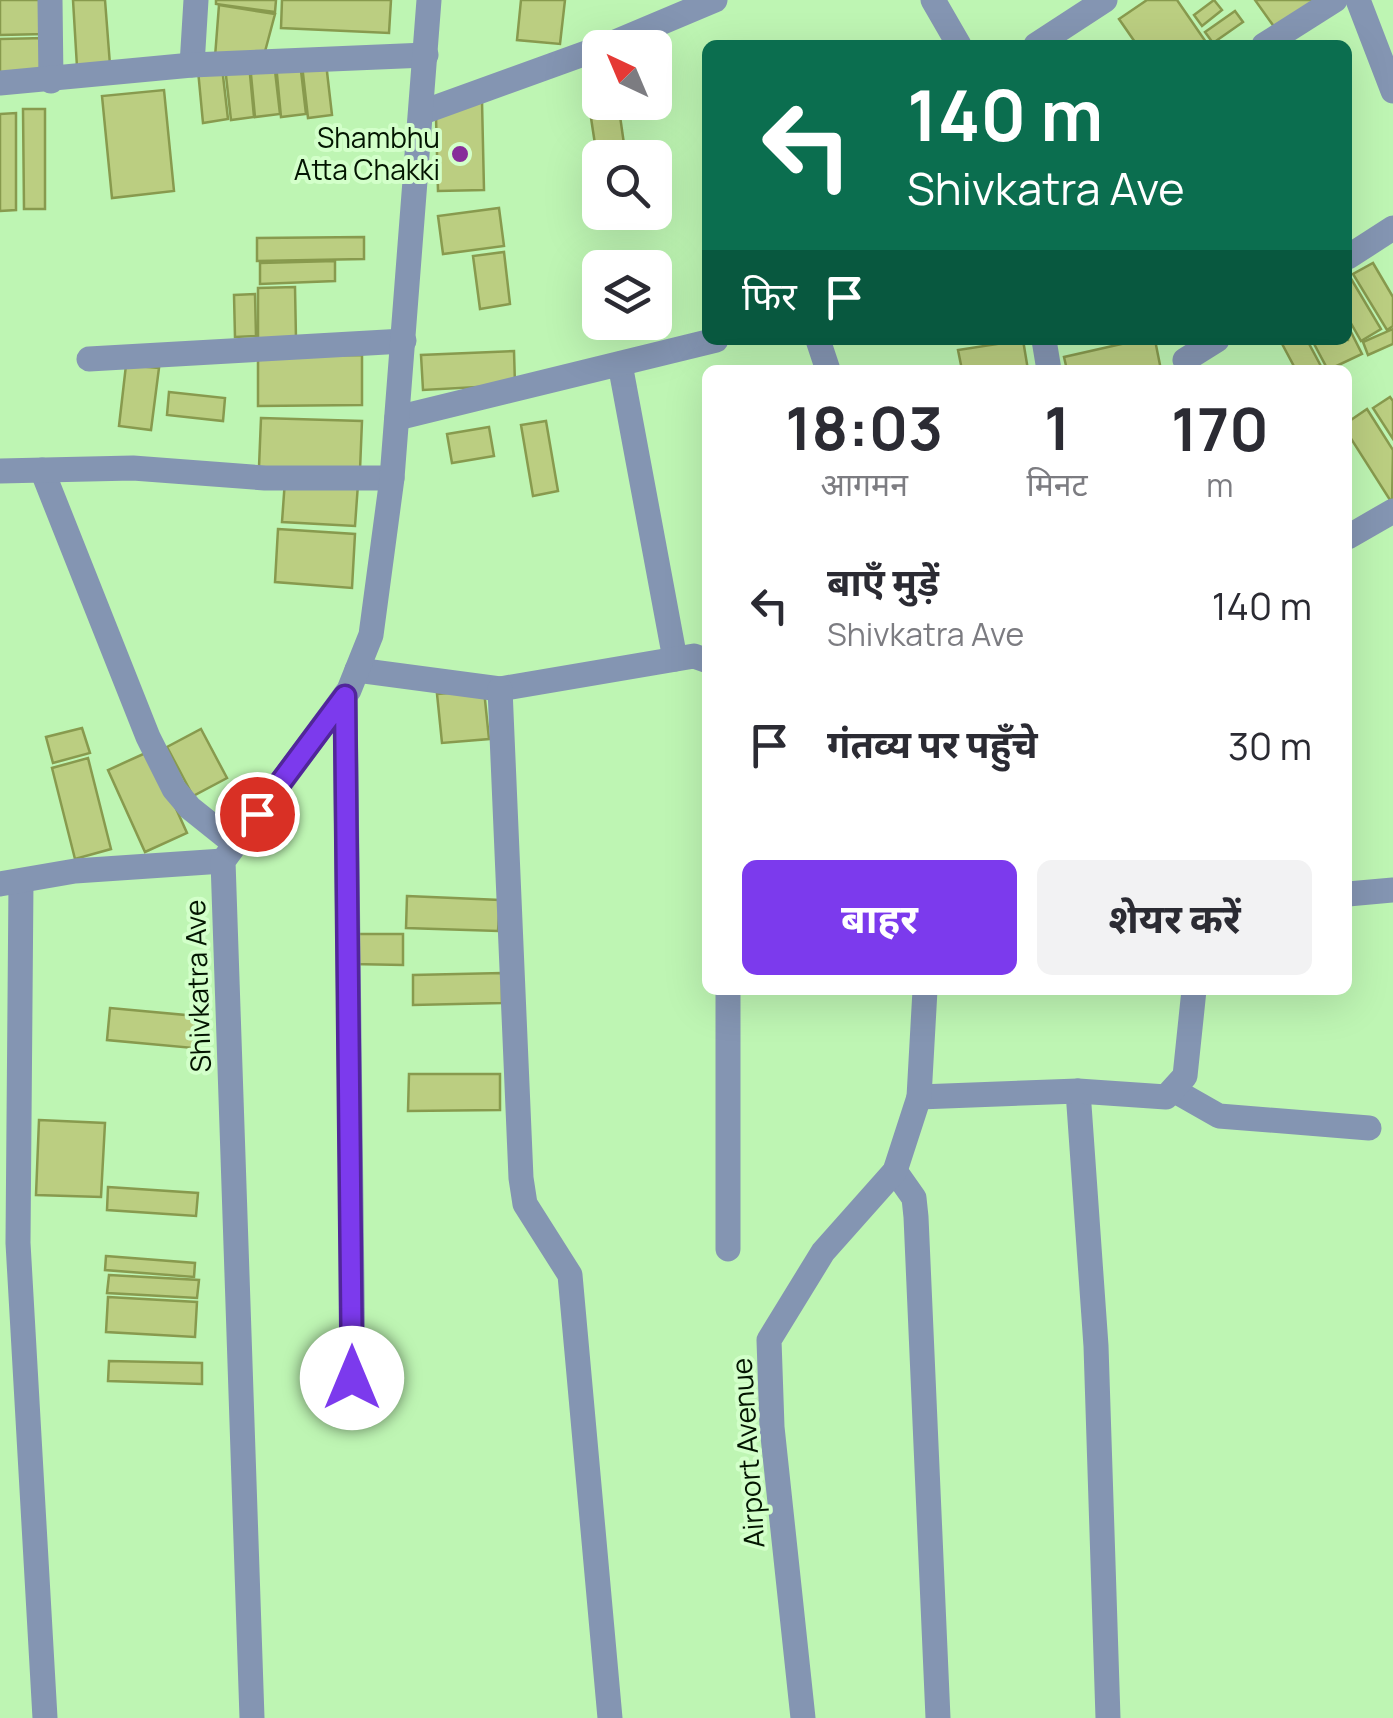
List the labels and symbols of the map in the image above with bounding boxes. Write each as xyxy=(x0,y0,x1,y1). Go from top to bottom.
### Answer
north arrow xyxy=(582,30,672,120)
place label: Shambhu Atta Chakki xyxy=(294,118,440,188)
marker: Shambhu Atta Chakki xyxy=(449,143,471,165)
pin xyxy=(215,772,300,857)
street label: Shivkatra Ave xyxy=(175,899,219,1073)
position arrow xyxy=(300,1326,404,1430)
street label: Airport Avenue xyxy=(721,1357,773,1549)

